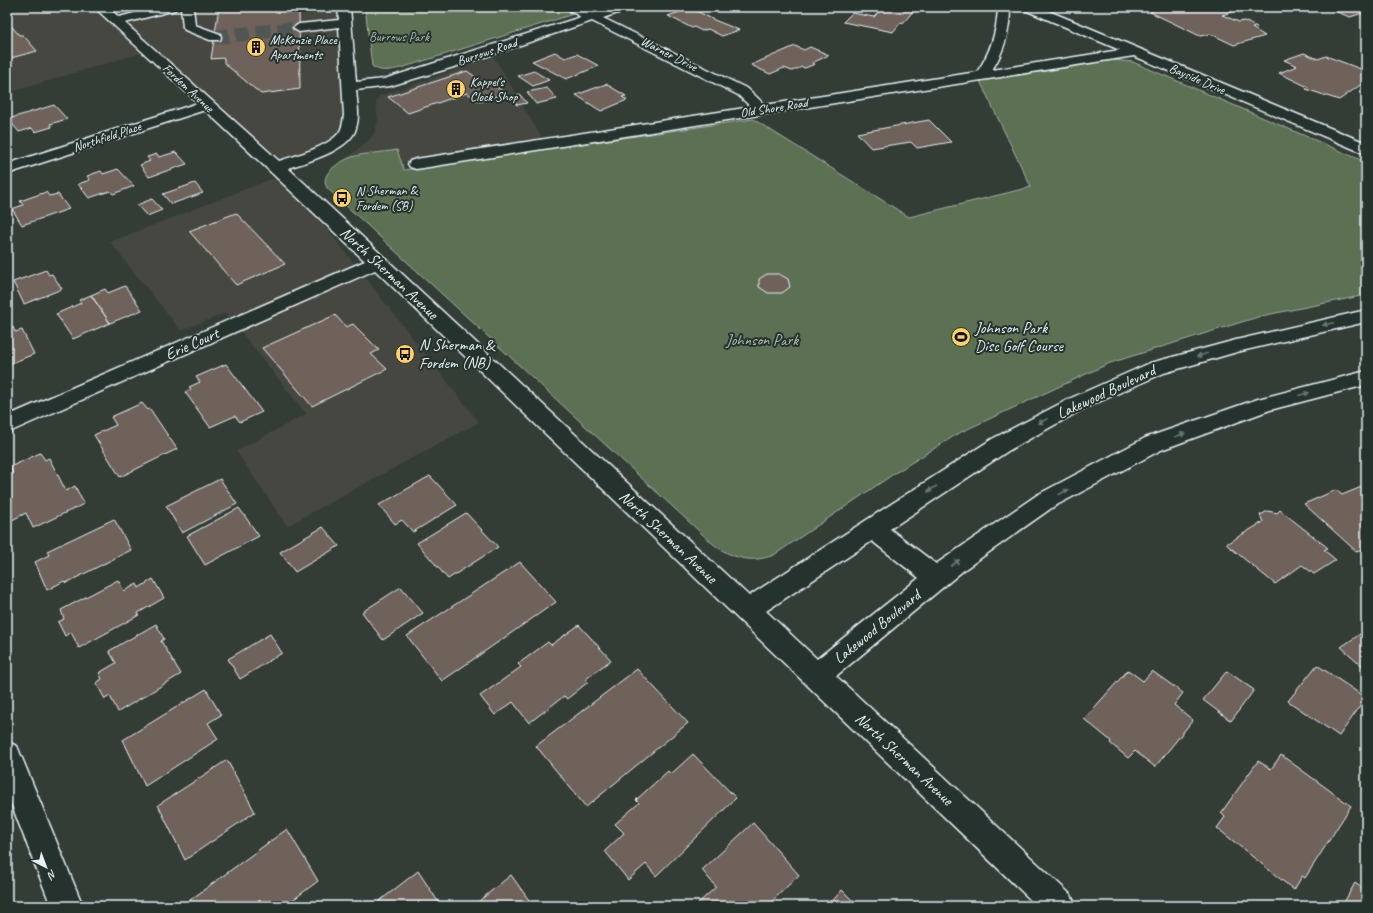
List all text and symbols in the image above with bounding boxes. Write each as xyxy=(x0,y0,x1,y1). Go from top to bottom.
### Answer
park label: Burrows Park xyxy=(369,29,430,45)
place label: McKenzie Place Apartments xyxy=(270,32,338,63)
street label: Warner Drive xyxy=(638,33,700,75)
street label: Burrows Road xyxy=(455,34,521,69)
building icon: McKenzie Place Apartments xyxy=(245,36,267,58)
street label: Fordem Avenue xyxy=(159,60,218,116)
street label: Bayside Drive xyxy=(1167,60,1228,98)
place label: Kappel's Clock Shop xyxy=(470,74,518,105)
building icon: Kappel's Clock Shop xyxy=(445,78,467,100)
street label: Old Shore Road xyxy=(739,94,811,121)
street label: Northfield Place xyxy=(71,118,144,155)
place label: N Sherman & Fordem (SB) xyxy=(356,183,419,214)
bus stop icon: N Sherman & Fordem (SB) xyxy=(331,187,353,209)
street label: North Sherman Avenue xyxy=(336,222,444,325)
place label: Johnson Park Disc Golf Course xyxy=(974,318,1065,356)
one-way arrow xyxy=(1322,322,1334,328)
street label: Erie Court xyxy=(162,323,223,365)
sports icon: Johnson Park Disc Golf Course xyxy=(950,326,972,348)
park label: Johnson Park xyxy=(725,330,799,350)
place label: N Sherman & Fordem (NB) xyxy=(419,335,496,373)
bus stop icon: N Sherman & Fordem (NB) xyxy=(394,343,416,365)
one-way arrow xyxy=(1195,352,1207,358)
street label: Lakewood Boulevard xyxy=(1054,359,1161,423)
one-way arrow xyxy=(1298,391,1310,397)
one-way arrow xyxy=(1038,418,1049,425)
one-way arrow xyxy=(1175,431,1187,437)
one-way arrow xyxy=(927,485,938,492)
street label: North Sherman Avenue xyxy=(615,486,723,589)
one-way arrow xyxy=(1058,488,1069,495)
one-way arrow xyxy=(950,559,960,567)
street label: Lakewood Boulevard xyxy=(829,584,927,668)
street label: North Sherman Avenue xyxy=(851,708,959,811)
north arrow xyxy=(26,847,66,887)
text: N xyxy=(44,867,60,883)

